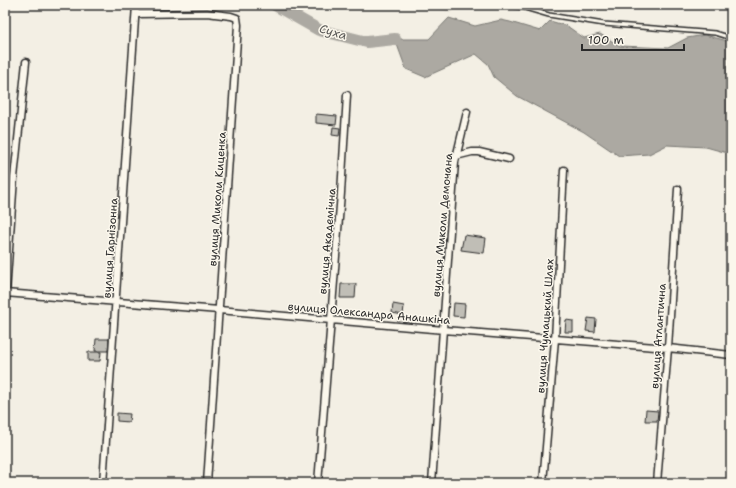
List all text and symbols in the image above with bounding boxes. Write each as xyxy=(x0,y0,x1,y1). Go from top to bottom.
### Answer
water label: Суха xyxy=(317,20,349,44)
scale bar xyxy=(582,26,684,52)
text: 100 m xyxy=(588,32,624,48)
street label: вулиця Миколи Киценка xyxy=(205,131,230,267)
street label: вулиця Миколи Демочана xyxy=(429,152,456,298)
street label: вулиця Академічна xyxy=(315,187,340,295)
street label: вулиця Гарнізонна xyxy=(100,197,121,299)
street label: вулиця Чумацький Шлях xyxy=(533,258,558,394)
street label: вулиця Атлантична xyxy=(647,283,670,389)
street label: вулиця Олександра Анашкіна xyxy=(287,299,451,328)

